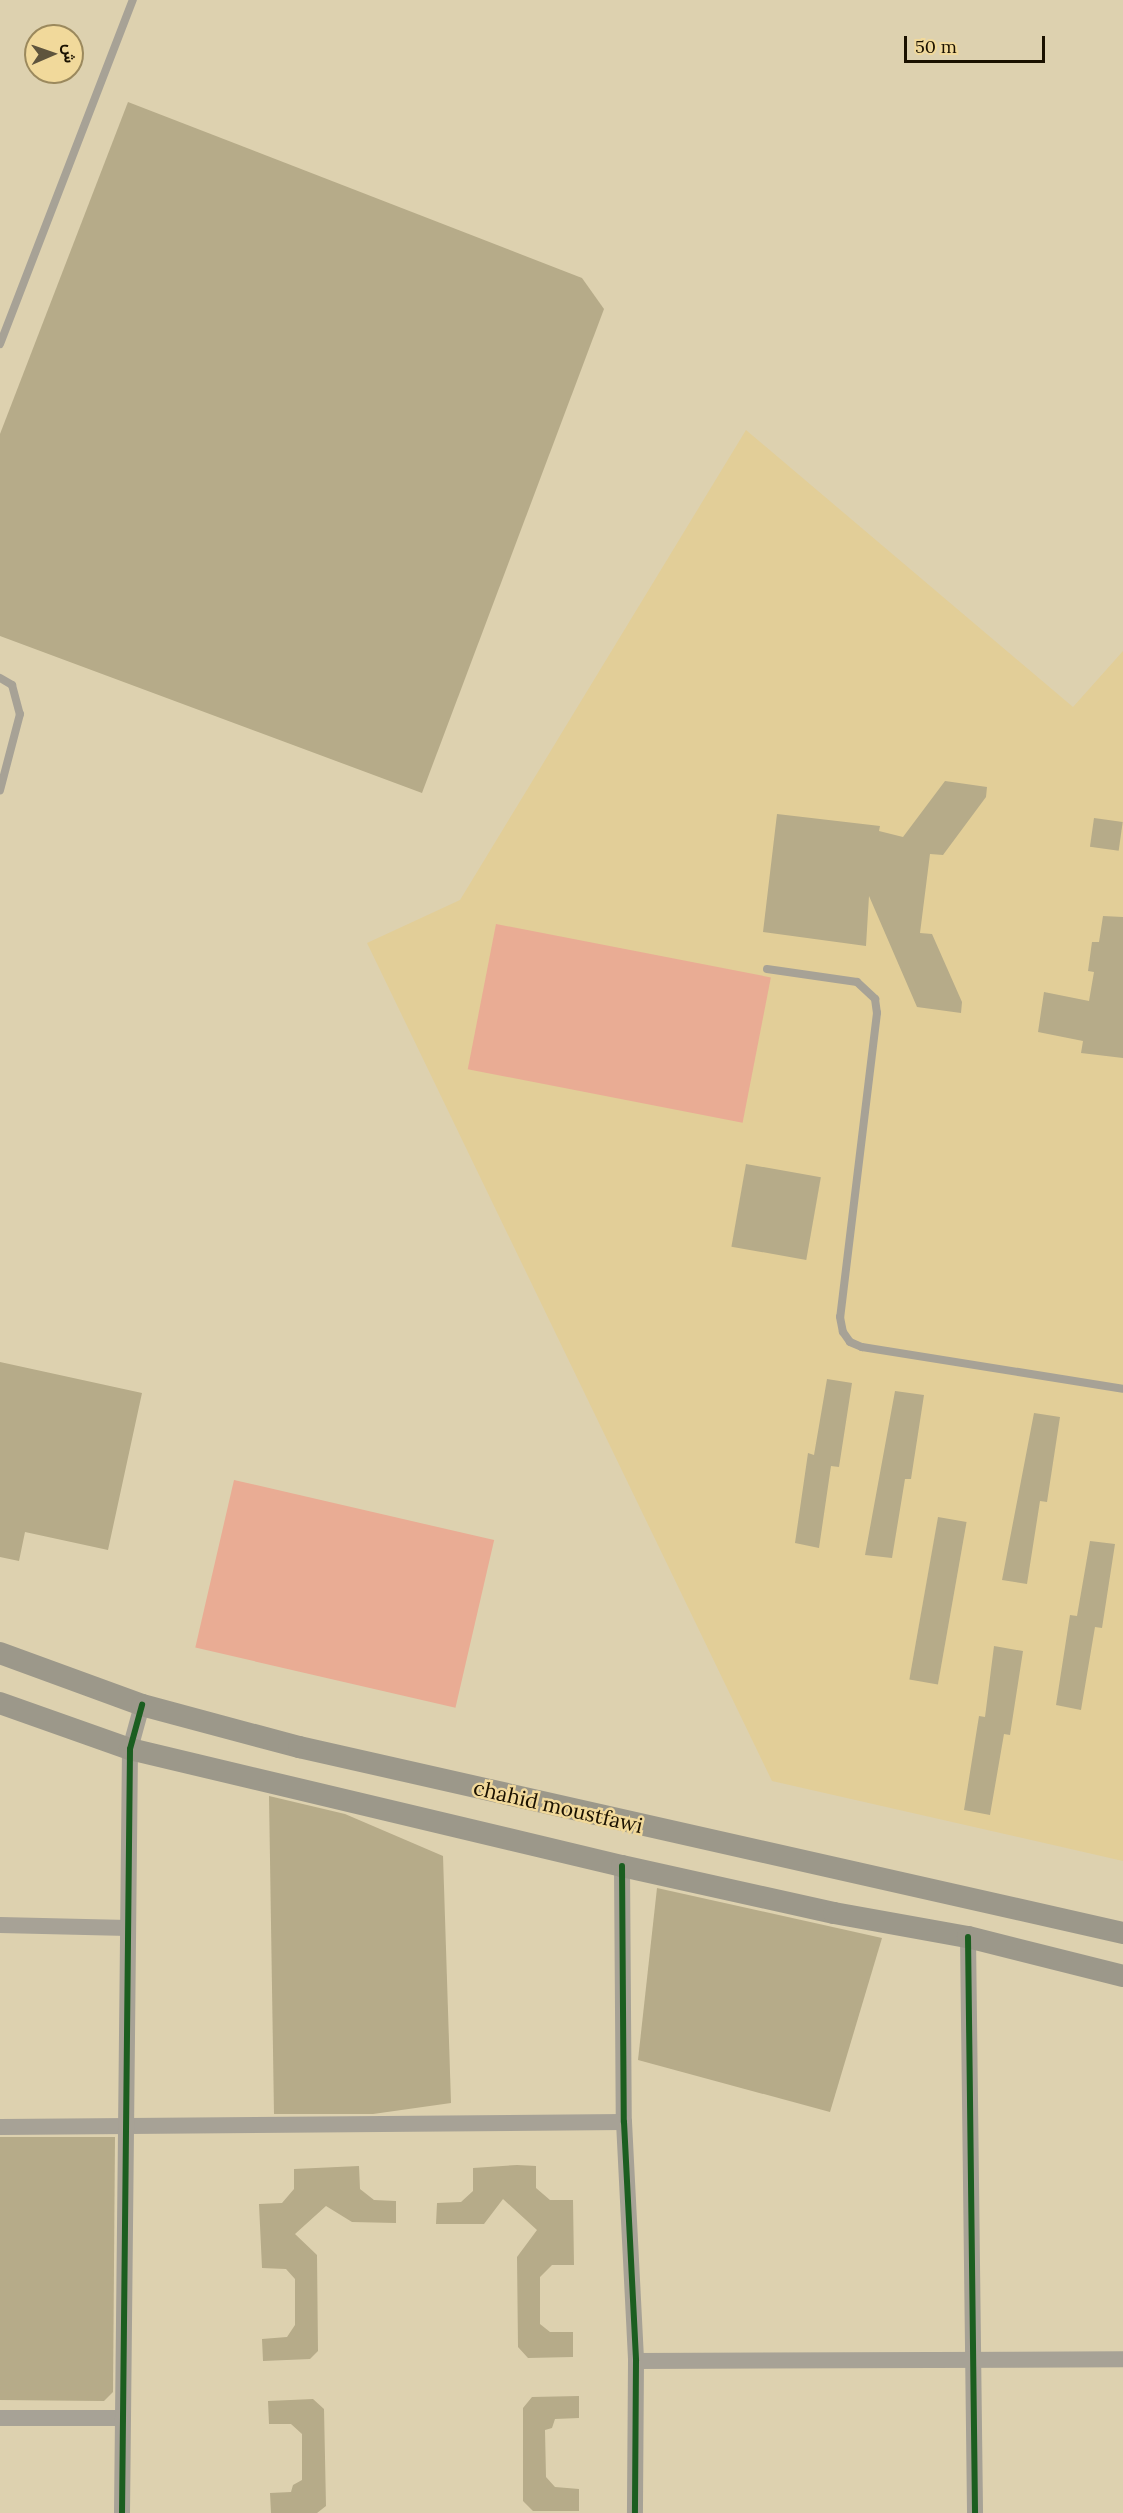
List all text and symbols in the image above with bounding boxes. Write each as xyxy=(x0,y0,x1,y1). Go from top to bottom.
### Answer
north arrow xyxy=(24,24,84,84)
scale bar xyxy=(907,24,1048,62)
text: 50 m xyxy=(915,35,957,58)
text: ش xyxy=(60,43,80,63)
street label: chahid moustfawi xyxy=(471,1775,645,1839)

